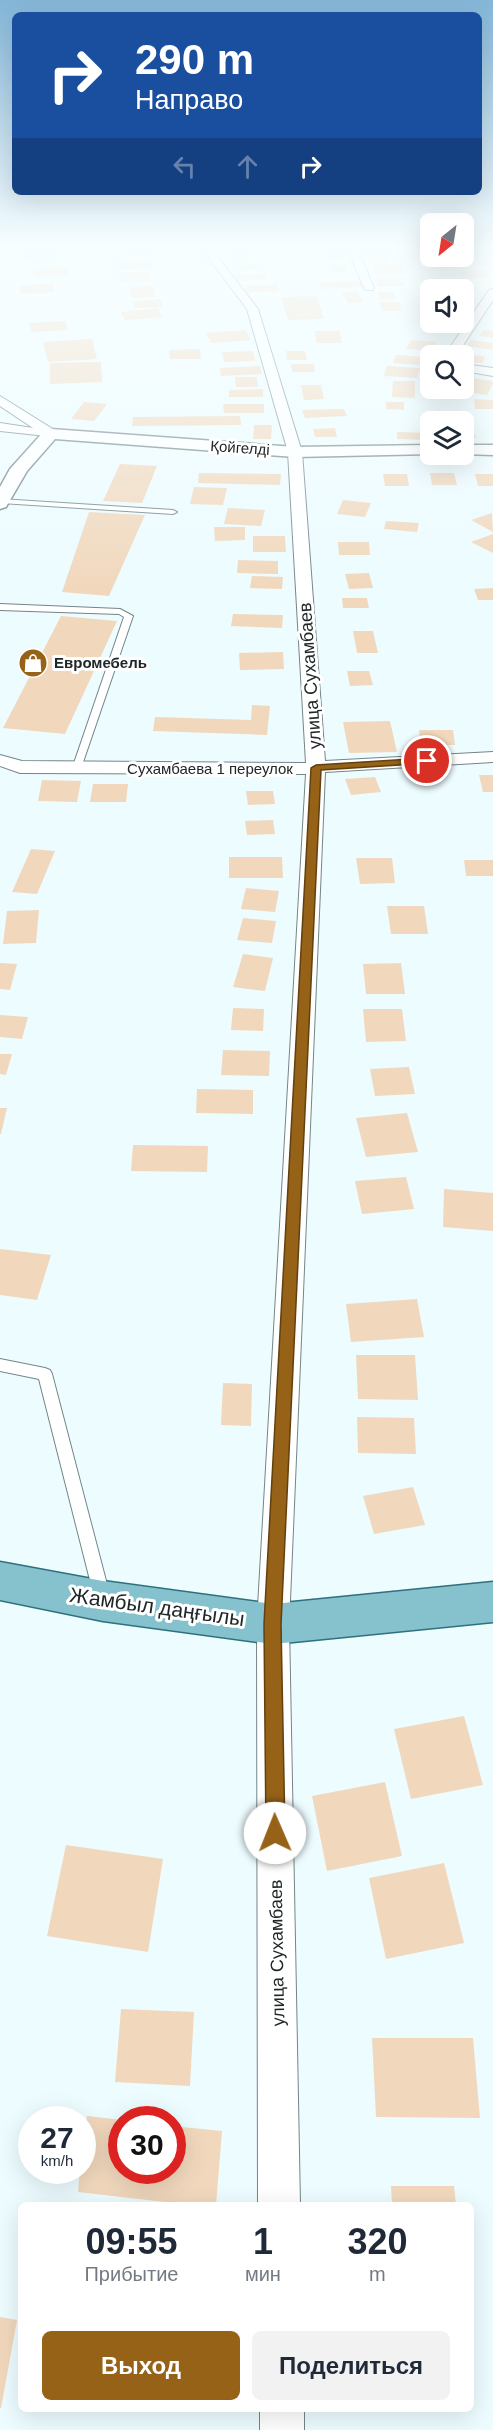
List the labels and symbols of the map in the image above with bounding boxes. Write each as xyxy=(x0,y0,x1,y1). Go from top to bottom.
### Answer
north arrow xyxy=(420,213,474,267)
street label: Қойгелді xyxy=(210,437,270,458)
street label: улица Сухамбаев xyxy=(295,602,325,750)
shop icon: Евромебель xyxy=(17,647,49,679)
place label: Евромебель xyxy=(54,654,147,671)
pin xyxy=(401,735,452,786)
street label: Сухамбаева 1 переулок xyxy=(127,760,293,777)
street label: Жамбыл даңғылы xyxy=(68,1583,246,1630)
position arrow xyxy=(243,1801,307,1865)
street label: улица Сухамбаев xyxy=(266,1879,288,2027)
speed limit sign: 30 xyxy=(108,2106,186,2184)

